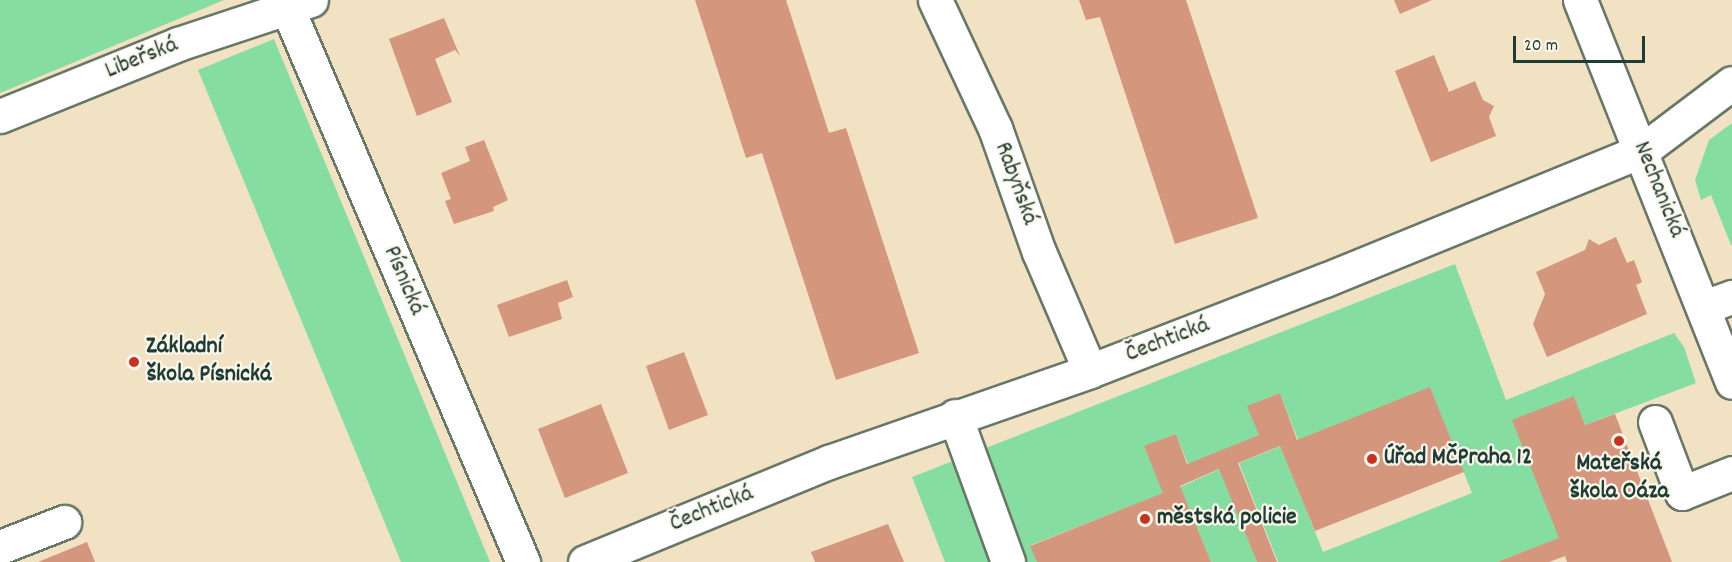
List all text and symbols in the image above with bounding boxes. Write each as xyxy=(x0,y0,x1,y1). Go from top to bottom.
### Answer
scale bar xyxy=(1516,24,1648,62)
street label: Libeřská xyxy=(101,31,183,87)
text: 20 m xyxy=(1524,34,1558,59)
street label: Nechanická xyxy=(1626,138,1690,242)
street label: Rabyňská xyxy=(987,139,1043,229)
street label: Písnická xyxy=(376,242,430,320)
street label: Čechtická xyxy=(1122,312,1214,370)
place label: Základní škola Písnická xyxy=(146,334,272,390)
marker: Základní škola Písnická xyxy=(127,355,141,369)
marker: Mateřská škola Oáza xyxy=(1612,434,1626,448)
place label: Úřad MČPraha 12 xyxy=(1384,445,1532,473)
place label: Mateřská škola Oáza xyxy=(1569,451,1669,507)
marker: Úřad MČPraha 12 xyxy=(1365,452,1379,466)
street label: Čechtická xyxy=(666,480,758,540)
place label: městská policie xyxy=(1157,505,1297,533)
marker: městská policie xyxy=(1138,512,1152,526)

